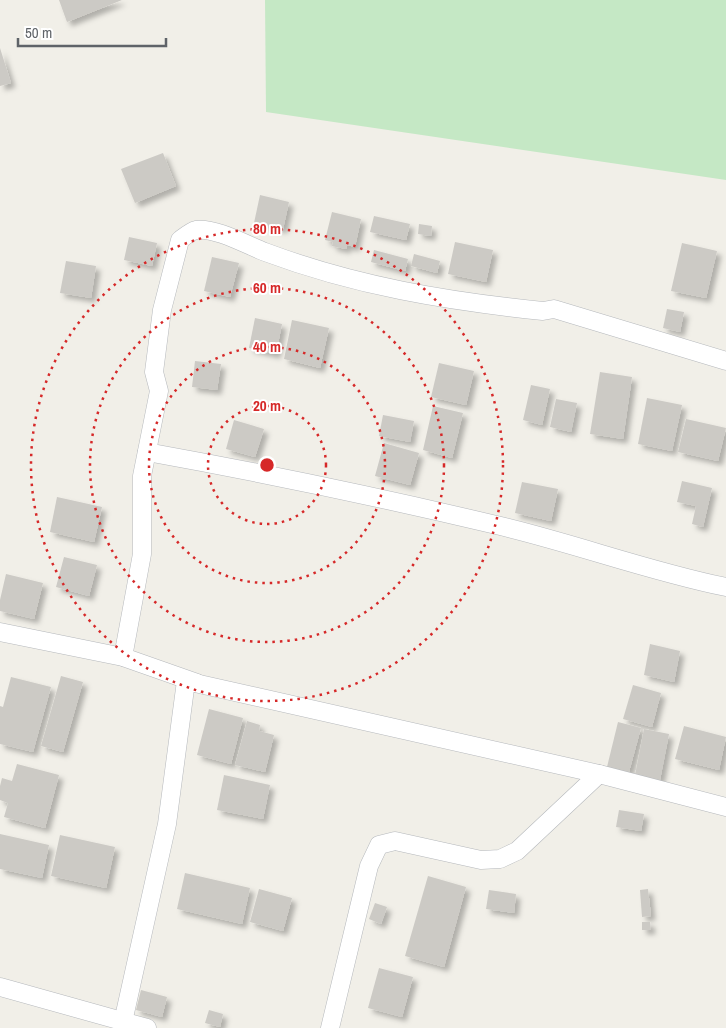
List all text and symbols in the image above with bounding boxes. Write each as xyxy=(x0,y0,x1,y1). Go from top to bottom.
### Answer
scale bar xyxy=(18,15,165,47)
text: 50 m xyxy=(25,22,52,43)
text: 80 m xyxy=(253,218,281,239)
text: 60 m xyxy=(253,277,281,298)
text: 40 m xyxy=(253,336,281,357)
text: 20 m xyxy=(253,395,281,416)
centre of rings xyxy=(258,456,276,474)

